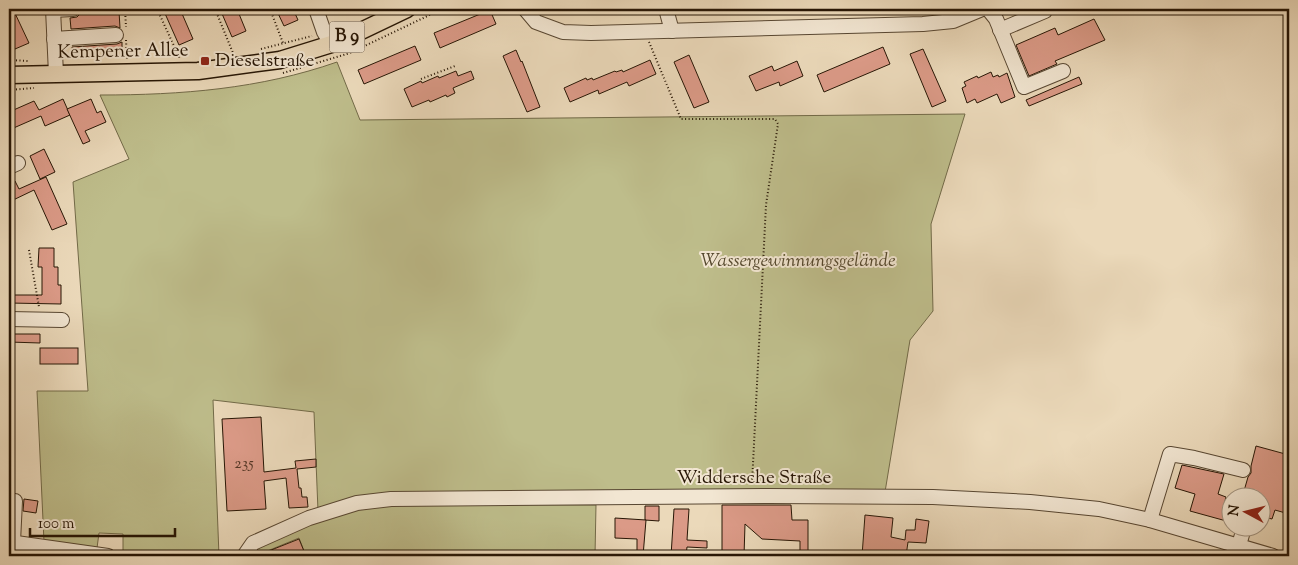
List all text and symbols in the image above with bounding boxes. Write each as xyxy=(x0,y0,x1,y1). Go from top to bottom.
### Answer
road number: B 9 xyxy=(330,22,364,52)
street label: Kempener Allee xyxy=(57,37,189,67)
place label: Dieselstraße xyxy=(215,48,315,75)
marker: Dieselstraße xyxy=(199,55,211,67)
park label: Wassergewinnungsgelände xyxy=(700,248,896,275)
house number: 235 xyxy=(234,453,254,476)
street label: Widdersche Straße xyxy=(677,465,832,492)
north arrow xyxy=(1220,488,1270,538)
text: N xyxy=(1224,504,1246,517)
scale bar xyxy=(30,505,175,537)
text: 100 m xyxy=(38,514,75,535)

